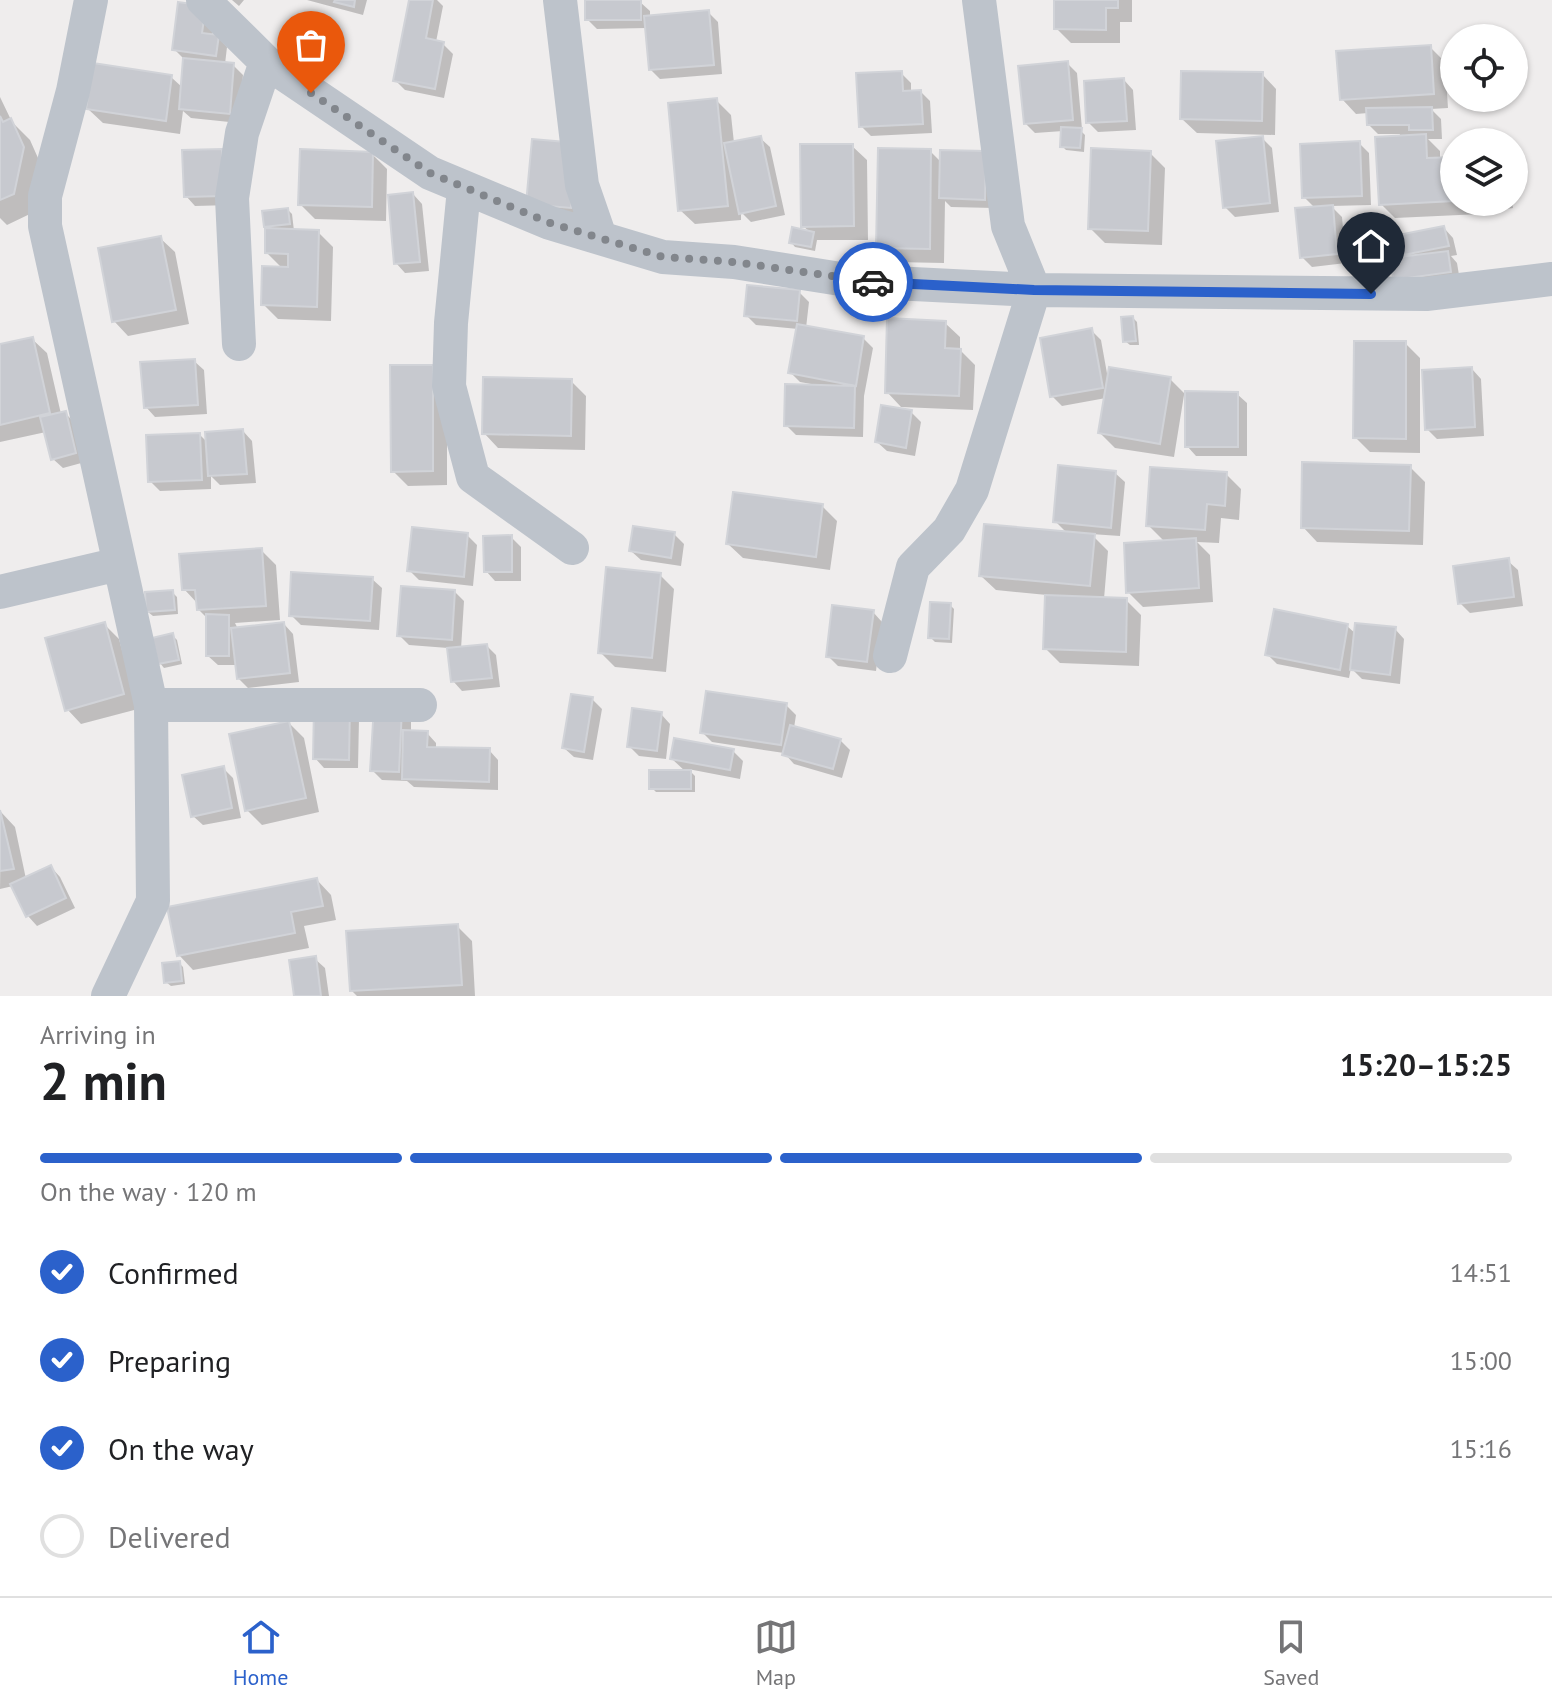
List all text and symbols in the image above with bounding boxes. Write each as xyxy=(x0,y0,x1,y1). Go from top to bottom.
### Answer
pin xyxy=(277,11,345,93)
icon: bag xyxy=(289,23,333,67)
map controls xyxy=(1440,24,1528,216)
button: locate xyxy=(1440,24,1528,112)
button: layers xyxy=(1440,128,1528,216)
pin xyxy=(1337,212,1405,294)
icon: home xyxy=(1349,224,1393,268)
courier xyxy=(833,242,913,322)
icon: car xyxy=(851,260,895,304)
text: Arriving in xyxy=(40,1018,156,1051)
text: 15:20–15:25 xyxy=(1340,1045,1512,1084)
text: 2 min xyxy=(40,1047,167,1114)
text: On the way · 120 m xyxy=(40,1175,257,1208)
icon: check xyxy=(40,1250,84,1294)
text: Confirmed xyxy=(108,1253,239,1292)
text: 14:51 xyxy=(1450,1256,1512,1289)
icon: check xyxy=(40,1338,84,1382)
text: Preparing xyxy=(108,1341,231,1380)
text: 15:00 xyxy=(1450,1344,1512,1377)
icon: check xyxy=(40,1426,84,1470)
text: On the way xyxy=(108,1429,254,1468)
text: 15:16 xyxy=(1450,1432,1512,1465)
text: Delivered xyxy=(108,1517,231,1556)
tab: Home xyxy=(233,1615,288,1691)
tab: Map xyxy=(754,1615,798,1691)
tab: Saved xyxy=(1263,1615,1319,1691)

